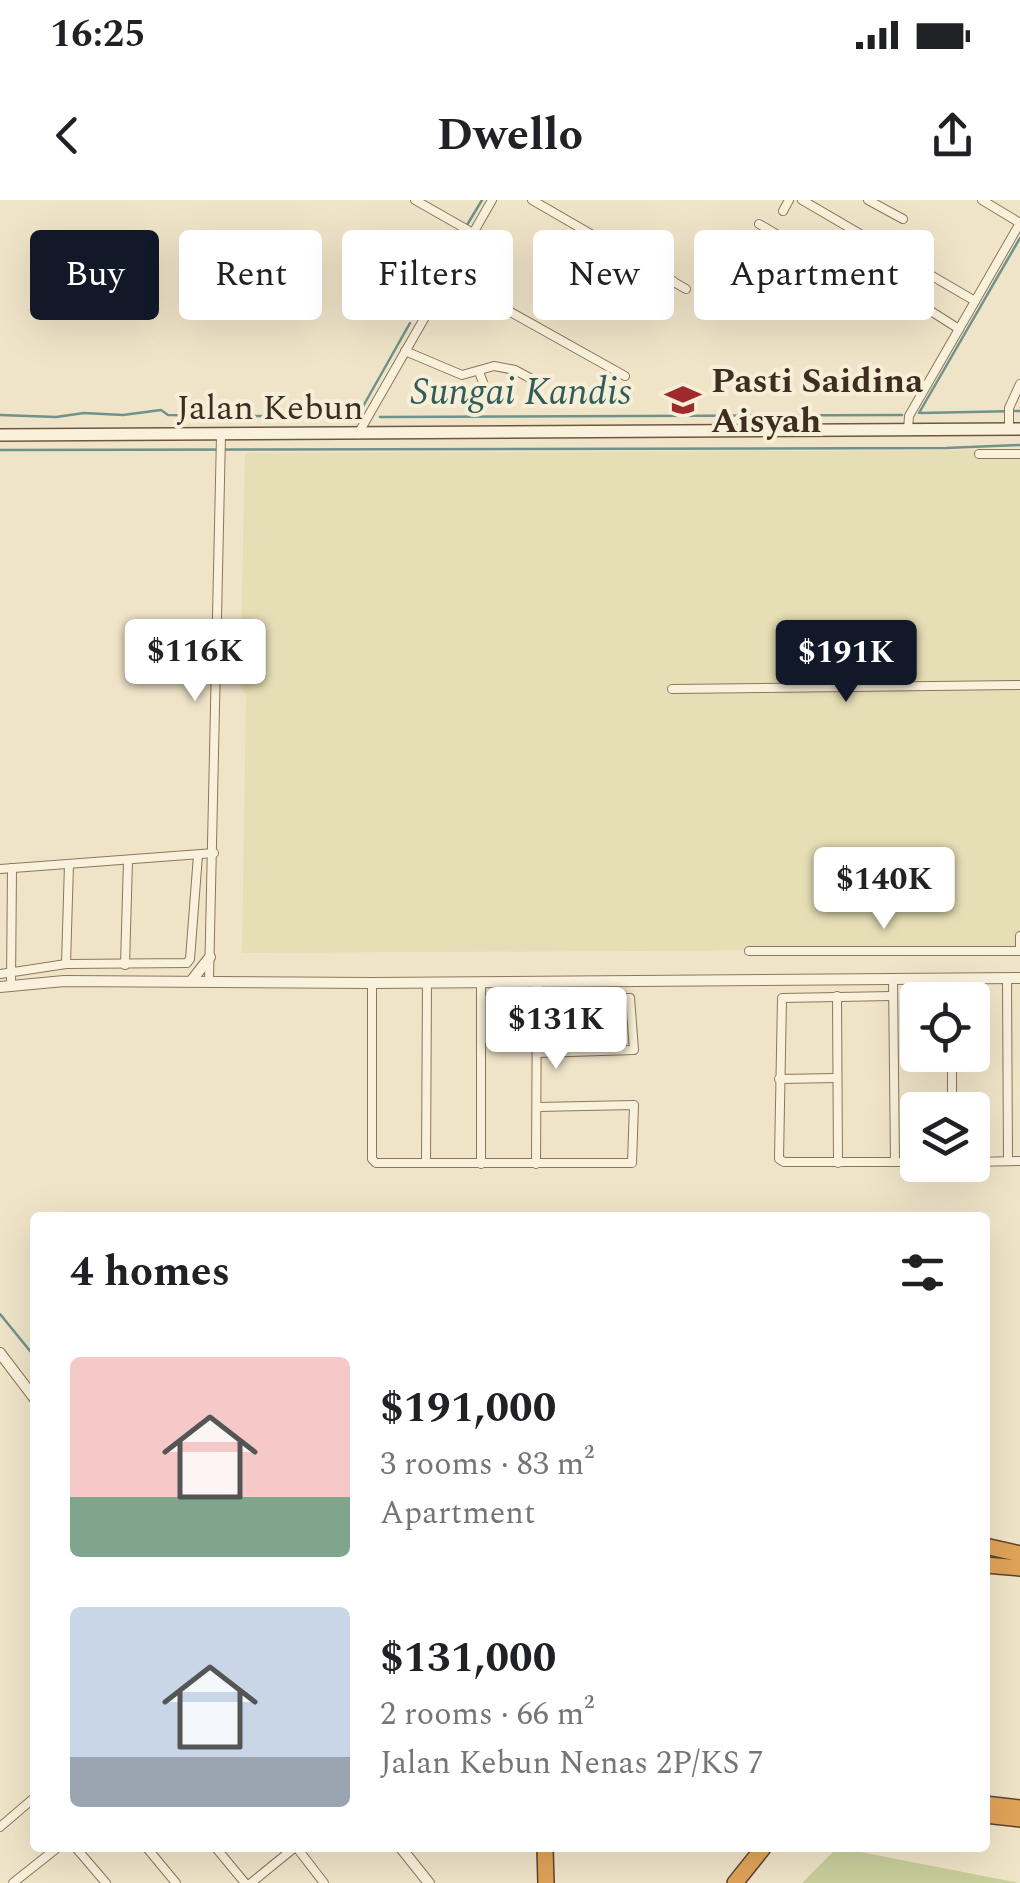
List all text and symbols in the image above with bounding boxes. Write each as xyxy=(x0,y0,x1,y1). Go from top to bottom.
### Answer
text: 16:25 xyxy=(50,6,145,64)
text: Dwello xyxy=(437,101,583,170)
icon: back xyxy=(40,108,95,163)
icon: share xyxy=(925,108,980,163)
chip: Buy xyxy=(30,230,159,320)
chip: Rent xyxy=(179,230,322,320)
chip: Filters xyxy=(342,230,513,320)
chip: New xyxy=(533,230,674,320)
chip: Apartment xyxy=(694,230,934,320)
place label: Pasti Saidina Aisyah xyxy=(711,355,923,448)
water label: Sungai Kandis xyxy=(411,364,631,422)
school or university icon: Pasti Saidina Aisyah xyxy=(664,381,702,419)
street label: Jalan Kebun xyxy=(176,382,364,435)
pin: $116K xyxy=(125,619,265,704)
pin: $191K xyxy=(776,620,916,705)
text: $116K xyxy=(147,627,243,676)
text: $191K xyxy=(798,628,894,677)
pin: $140K xyxy=(814,847,954,932)
text: $140K xyxy=(836,855,932,904)
map controls xyxy=(900,982,990,1182)
button: locate xyxy=(900,982,990,1072)
pin: $131K xyxy=(486,987,626,1072)
text: $131K xyxy=(508,995,604,1044)
button: layers xyxy=(900,1092,990,1182)
text: 4 homes xyxy=(70,1241,230,1304)
icon: filters xyxy=(895,1245,950,1300)
text: $191,000 xyxy=(380,1377,556,1440)
icon: home xyxy=(150,1397,270,1517)
text: 3 rooms · 83 m² xyxy=(380,1440,594,1489)
text: Apartment xyxy=(380,1489,535,1538)
text: $131,000 xyxy=(380,1627,556,1690)
icon: home xyxy=(150,1647,270,1767)
text: 2 rooms · 66 m² xyxy=(380,1690,594,1739)
text: Jalan Kebun Nenas 2P/KS 7 xyxy=(380,1739,764,1788)

